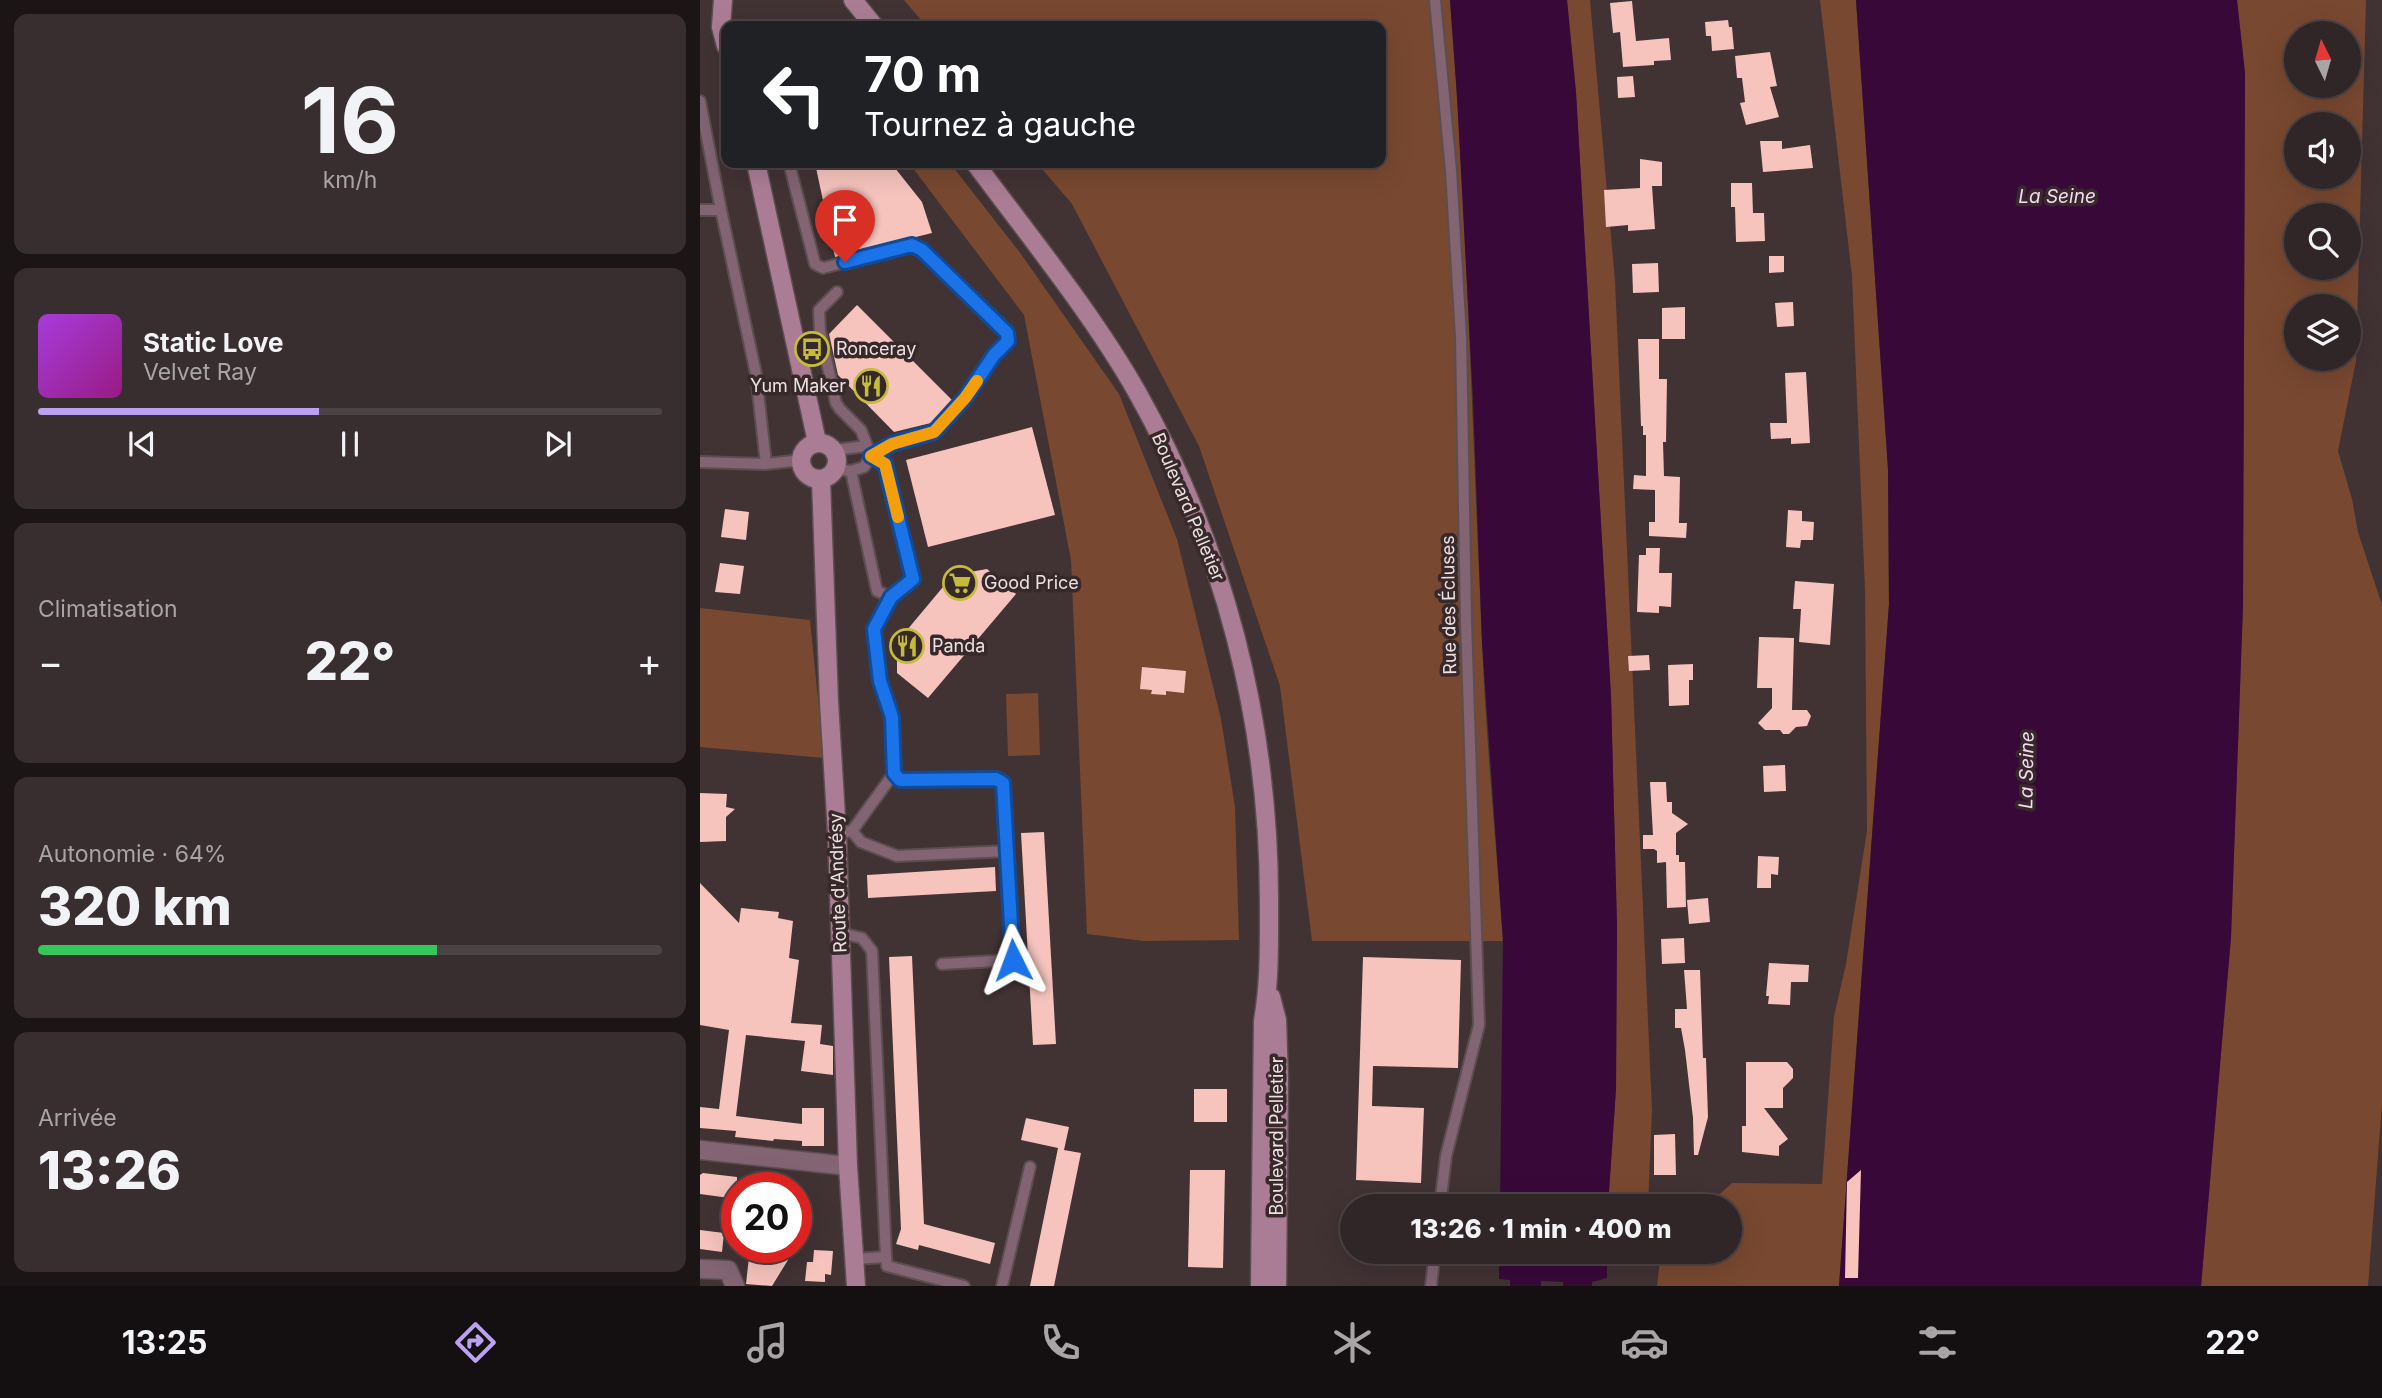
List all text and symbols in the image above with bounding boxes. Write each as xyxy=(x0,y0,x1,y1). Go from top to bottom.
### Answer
north arrow xyxy=(2284,21,2361,98)
map controls xyxy=(2284,21,2361,371)
text: 70 m xyxy=(864,45,981,104)
icon: left xyxy=(749,49,840,140)
text: 16 xyxy=(301,65,399,175)
text: Tournez à gauche xyxy=(864,105,1136,144)
button: sound xyxy=(2284,112,2361,189)
text: km/h xyxy=(323,166,377,194)
water label: La Seine xyxy=(2018,185,2096,208)
pin xyxy=(815,190,875,262)
icon: arrive xyxy=(826,201,864,239)
button: search xyxy=(2284,203,2361,280)
button: layers xyxy=(2284,294,2361,371)
text: Static Love xyxy=(143,327,284,358)
bus stop icon: Ronceray xyxy=(793,330,831,368)
place label: Ronceray xyxy=(836,338,916,359)
text: Velvet Ray xyxy=(143,358,257,386)
restaurant icon: Yum Maker xyxy=(852,367,890,405)
place label: Yum Maker xyxy=(750,375,846,396)
icon: previous xyxy=(123,425,161,463)
icon: pause xyxy=(331,425,369,463)
icon: next xyxy=(539,425,577,463)
street label: Boulevard Pelletier xyxy=(1148,430,1229,584)
street label: Rue des Écluses xyxy=(1436,535,1460,675)
supermarket icon: Good Price xyxy=(941,564,979,602)
place label: Good Price xyxy=(984,572,1079,593)
text: Climatisation xyxy=(38,595,178,623)
restaurant icon: Panda xyxy=(888,627,926,665)
text: 22° xyxy=(305,630,395,693)
place label: Panda xyxy=(932,635,985,656)
text: − xyxy=(38,639,63,685)
text: + xyxy=(637,639,662,685)
water label: La Seine xyxy=(2014,731,2039,809)
street label: Route d'Andrésy xyxy=(825,813,850,953)
text: Autonomie · 64% xyxy=(38,840,226,868)
text: 320 km xyxy=(38,875,232,938)
position arrow xyxy=(976,923,1050,997)
street label: Boulevard Pelletier xyxy=(1266,1056,1287,1216)
text: Arrivée xyxy=(38,1104,117,1132)
text: 13:26 xyxy=(38,1139,181,1202)
speed limit sign: 20 xyxy=(721,1172,812,1263)
text: 13:26 · 1 min · 400 m xyxy=(1410,1213,1672,1244)
icon: directions xyxy=(451,1318,500,1367)
icon: music xyxy=(743,1318,792,1367)
icon: phone xyxy=(1036,1318,1085,1367)
icon: climate xyxy=(1328,1318,1377,1367)
icon: car xyxy=(1620,1318,1669,1367)
icon: filters xyxy=(1913,1318,1962,1367)
text: 13:25 xyxy=(122,1323,207,1362)
text: 22° xyxy=(2205,1323,2260,1362)

